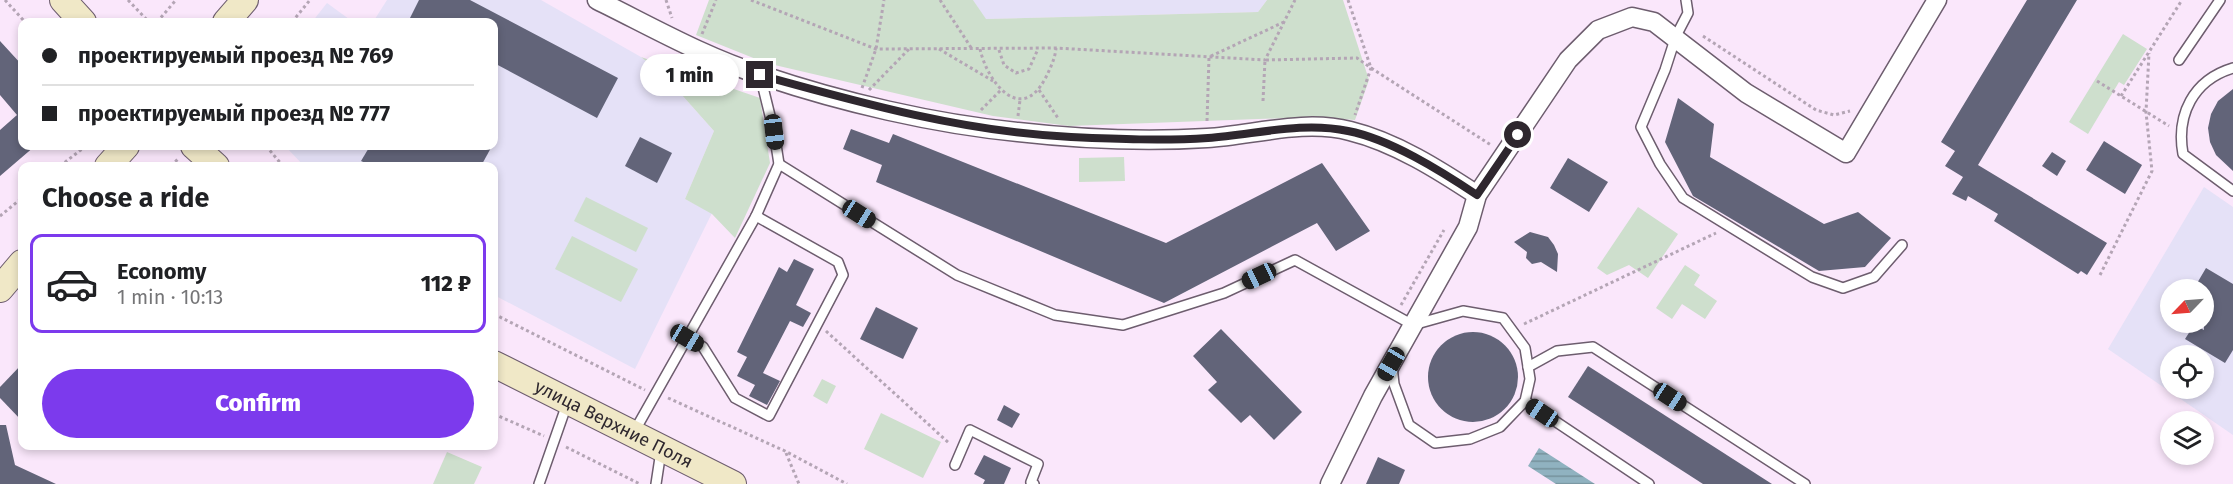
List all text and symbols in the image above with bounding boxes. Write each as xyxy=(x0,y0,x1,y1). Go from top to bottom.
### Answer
text: проектируемый проезд № 769 xyxy=(78,42,393,69)
callout: 1 min xyxy=(640,54,739,96)
route end xyxy=(746,61,773,88)
text: 1 min xyxy=(666,63,713,87)
text: проектируемый проезд № 777 xyxy=(78,100,390,127)
car xyxy=(763,113,785,151)
route start xyxy=(1504,121,1531,148)
text: Choose a ride xyxy=(42,182,209,214)
car xyxy=(839,197,879,231)
icon: car xyxy=(45,257,99,311)
text: Economy xyxy=(117,258,206,285)
car xyxy=(1239,260,1279,292)
text: 112 ₽ xyxy=(421,270,471,297)
north arrow xyxy=(2160,279,2214,333)
map controls xyxy=(2160,279,2214,465)
text: 1 min · 10:13 xyxy=(117,285,223,309)
car xyxy=(667,321,707,355)
car xyxy=(1374,344,1408,384)
button: locate xyxy=(2160,345,2214,399)
button: Confirm xyxy=(42,369,474,438)
street label: улица Верхние Поля xyxy=(531,375,696,473)
car xyxy=(1650,380,1690,414)
car xyxy=(1522,395,1562,431)
button: layers xyxy=(2160,411,2214,465)

